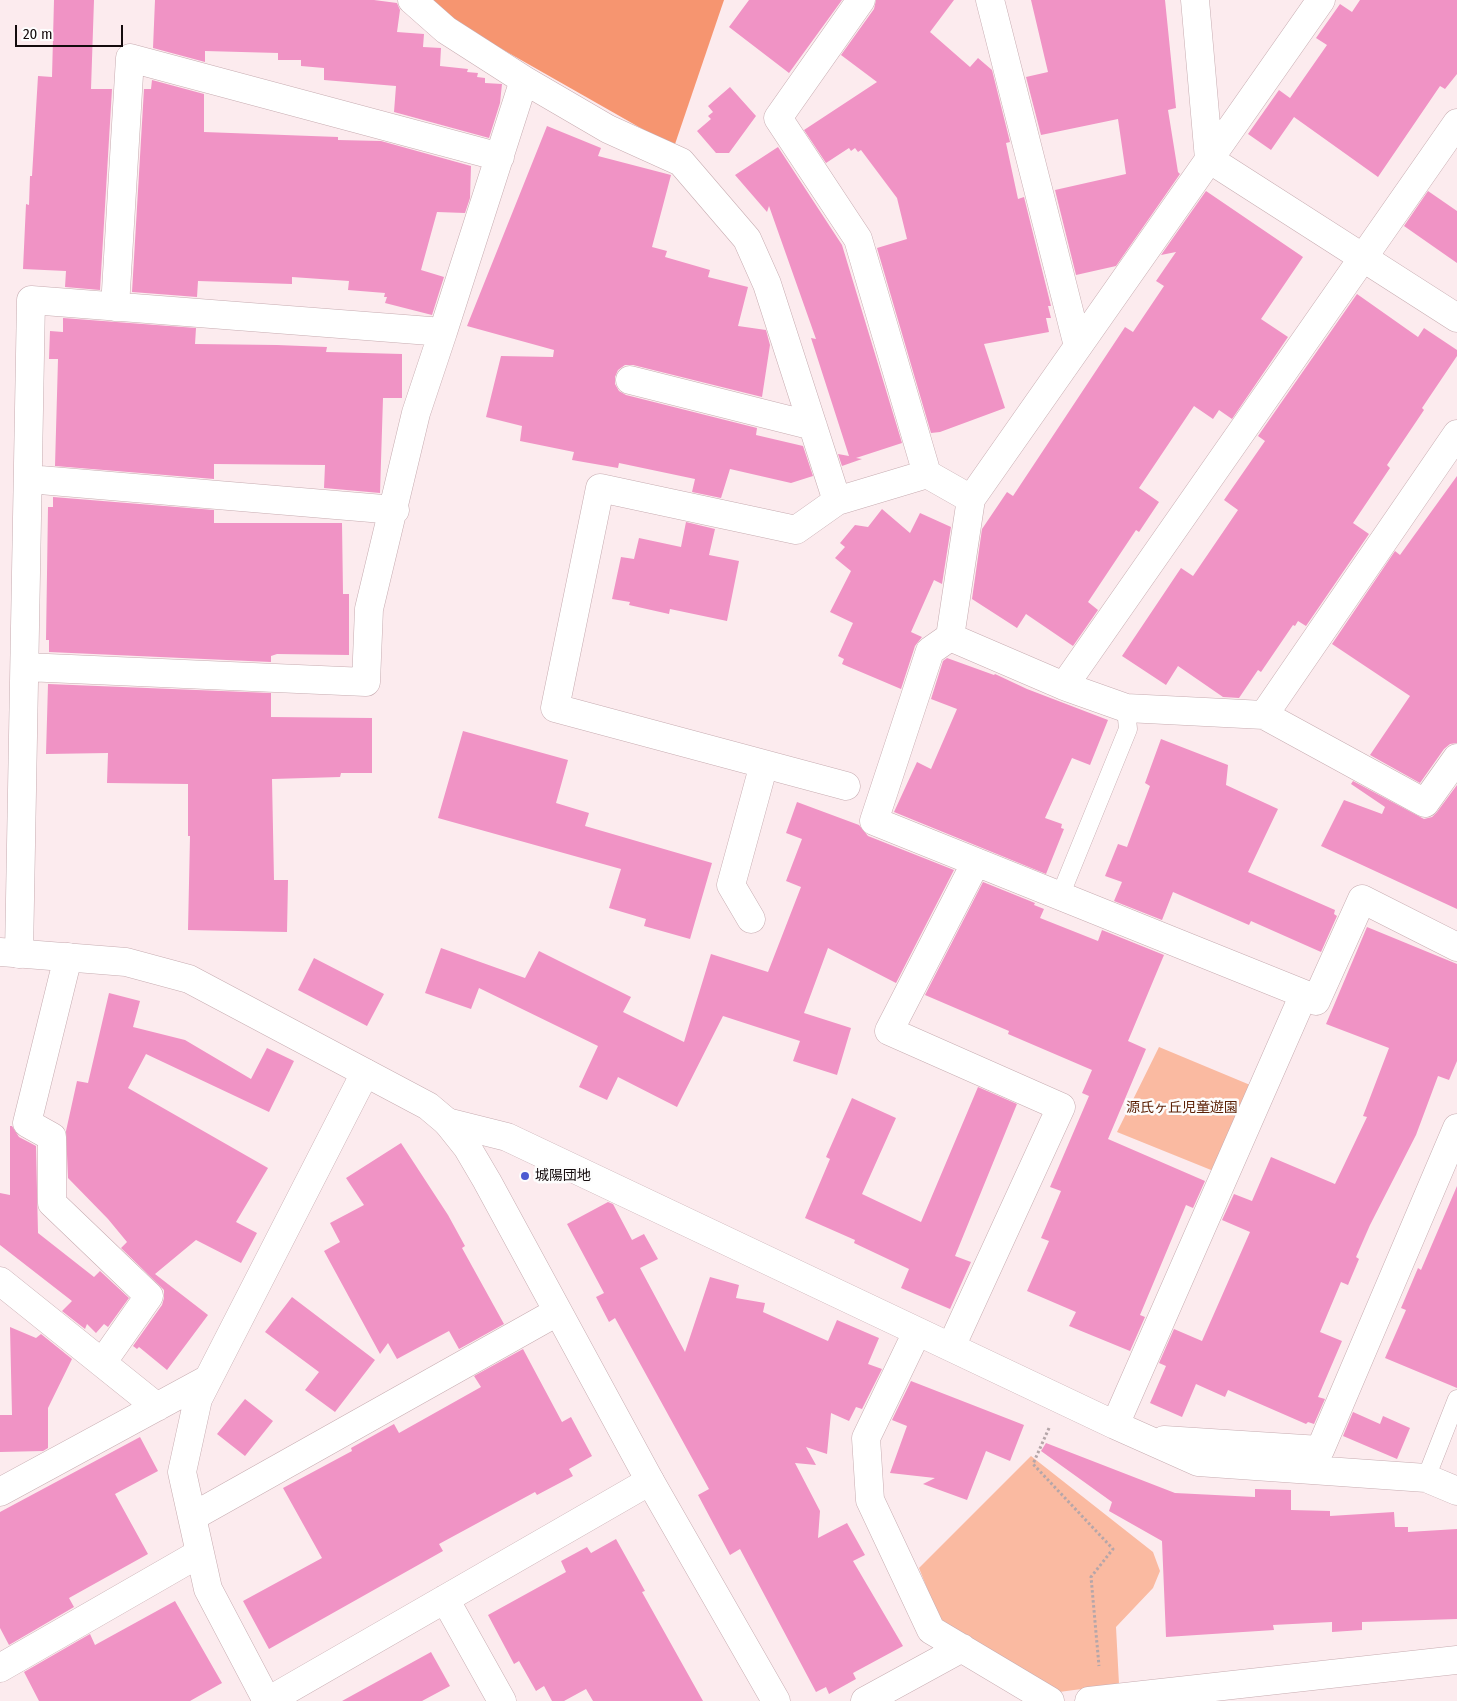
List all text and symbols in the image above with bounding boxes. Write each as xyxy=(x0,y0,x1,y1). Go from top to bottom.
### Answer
scale bar xyxy=(18,15,125,47)
text: 20 m xyxy=(23,25,53,43)
park label: 源氏ヶ丘児童遊園 xyxy=(1126,1100,1238,1116)
place label: 城陽団地 xyxy=(535,1168,591,1184)
marker: 城陽団地 xyxy=(519,1170,531,1182)

